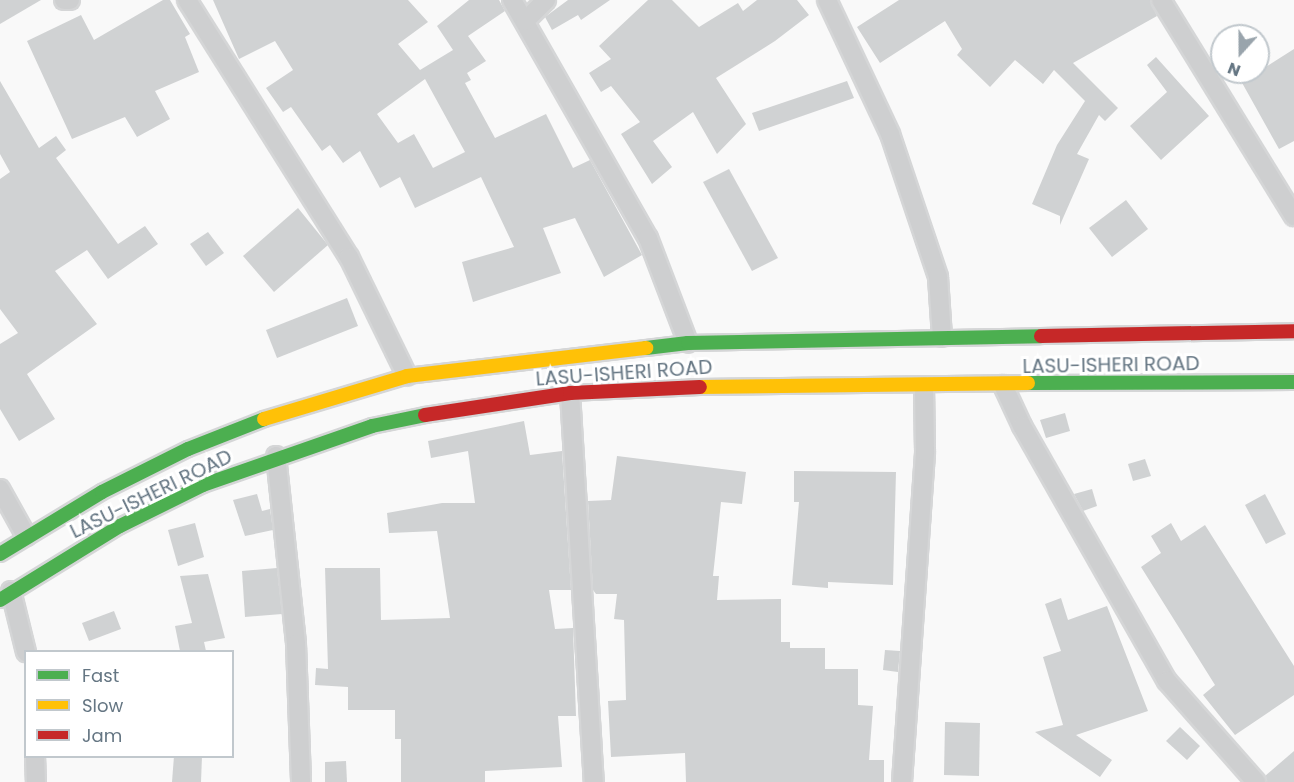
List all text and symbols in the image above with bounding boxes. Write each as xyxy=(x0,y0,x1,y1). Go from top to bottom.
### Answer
north arrow xyxy=(1210,24,1270,84)
text: N xyxy=(1224,57,1244,82)
street label: LASU-ISHERI ROAD xyxy=(1022,351,1200,379)
street label: LASU-ISHERI ROAD xyxy=(535,355,713,391)
street label: LASU-ISHERI ROAD xyxy=(66,444,236,544)
legend xyxy=(24,650,234,758)
text: Fast xyxy=(82,663,119,688)
text: Slow xyxy=(82,693,123,718)
text: Jam xyxy=(82,723,122,748)

